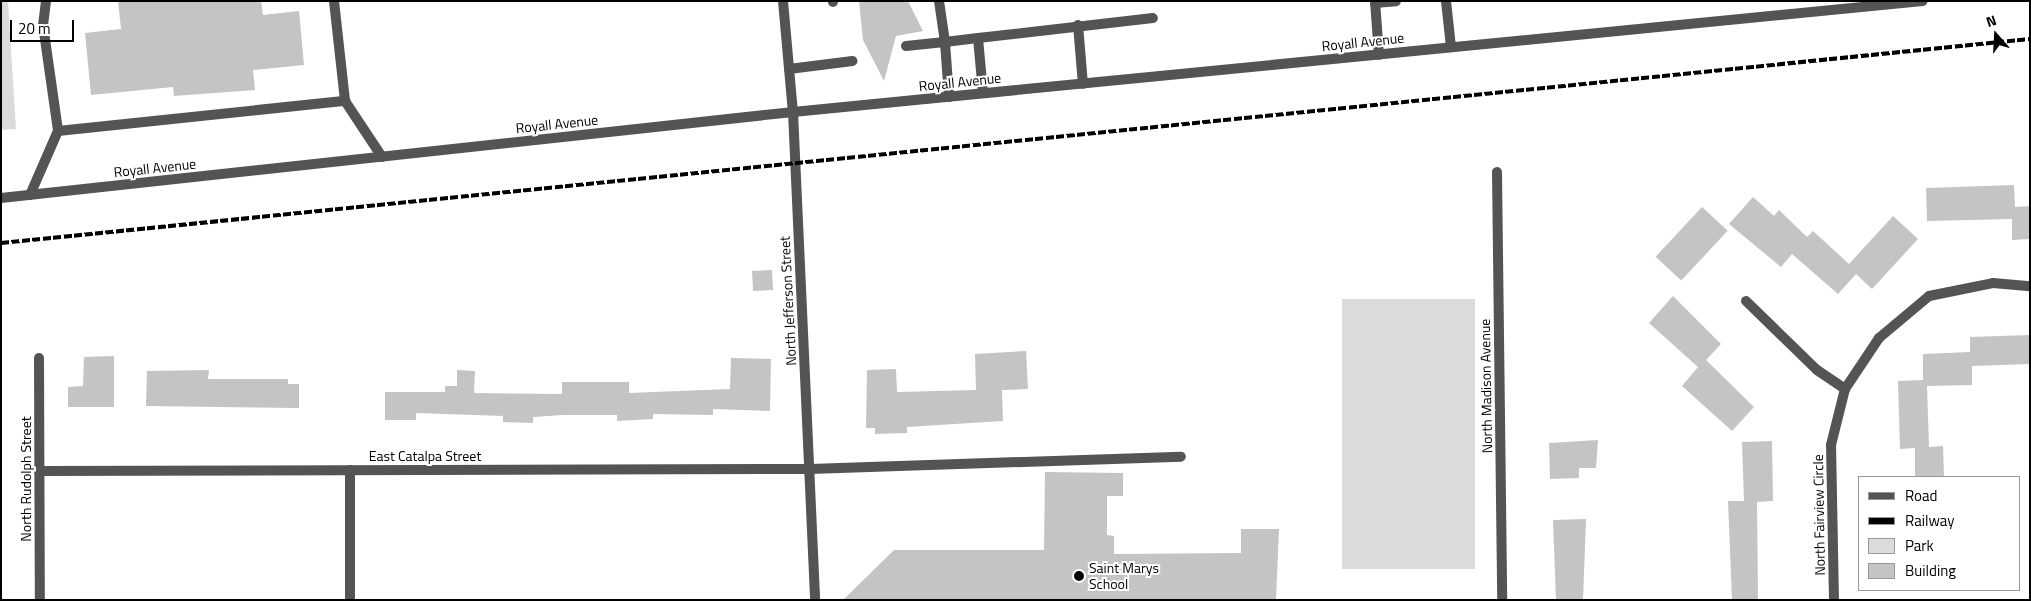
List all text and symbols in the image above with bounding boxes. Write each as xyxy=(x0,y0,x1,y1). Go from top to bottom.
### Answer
text: N xyxy=(1983,9,1999,32)
scale bar xyxy=(12,10,76,42)
north arrow xyxy=(1971,10,2021,60)
text: 20 m xyxy=(18,17,51,40)
street label: Royall Avenue xyxy=(1321,29,1405,55)
street label: Royall Avenue xyxy=(918,69,1002,95)
street label: Royall Avenue xyxy=(515,111,599,137)
street label: Royall Avenue xyxy=(113,155,197,181)
street label: North Jefferson Street xyxy=(776,236,800,366)
street label: North Madison Avenue xyxy=(1476,319,1496,453)
street label: North Rudolph Street xyxy=(18,416,34,542)
street label: East Catalpa Street xyxy=(369,448,481,464)
street label: North Fairview Circle xyxy=(1810,454,1828,576)
legend xyxy=(1858,476,2021,591)
text: Road xyxy=(1905,484,1937,507)
text: Railway xyxy=(1905,509,1955,532)
text: Park xyxy=(1905,534,1934,557)
text: Building xyxy=(1905,559,1956,582)
place label: Saint Marys School xyxy=(1089,560,1159,592)
marker: Saint Marys School xyxy=(1073,570,1085,582)

